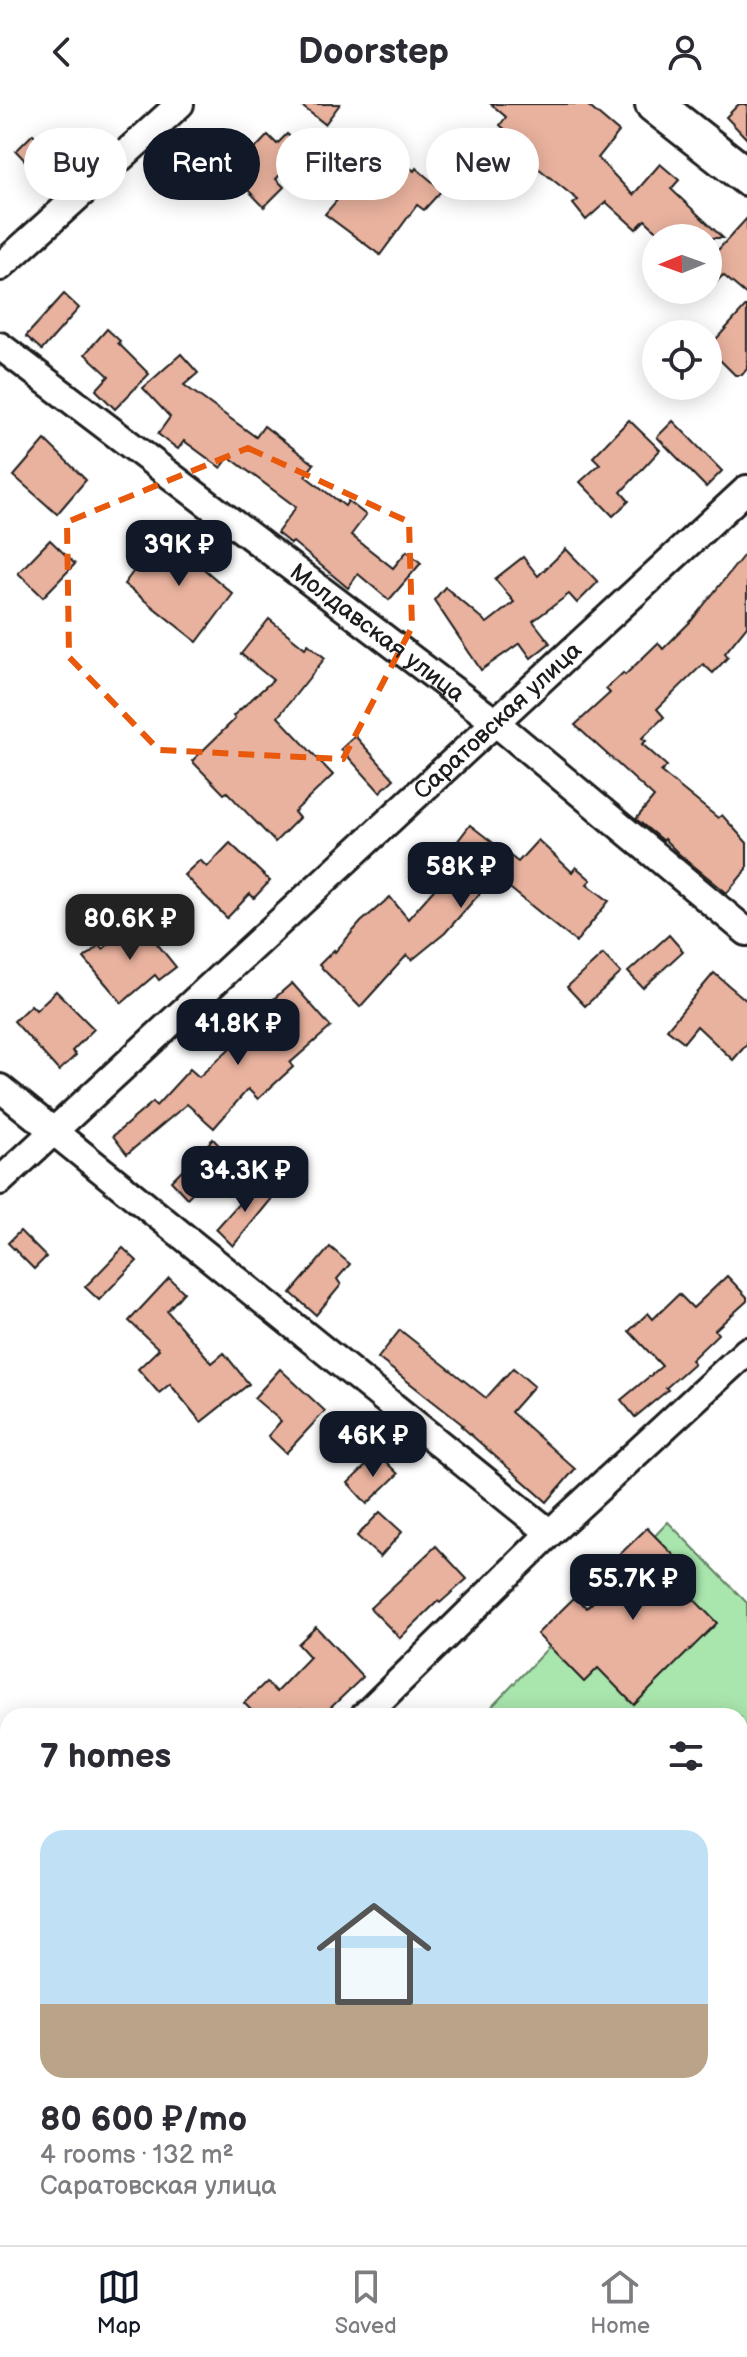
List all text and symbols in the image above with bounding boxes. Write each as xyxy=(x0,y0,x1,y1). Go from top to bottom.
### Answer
icon: back xyxy=(40,30,84,74)
icon: person xyxy=(663,30,707,74)
text: Doorstep xyxy=(298,31,449,74)
chip: Buy xyxy=(24,128,127,200)
chip: Rent xyxy=(143,128,260,200)
chip: Filters xyxy=(276,128,410,200)
chip: New xyxy=(426,128,539,200)
north arrow xyxy=(642,224,722,304)
map controls xyxy=(642,224,722,400)
button: locate xyxy=(642,320,722,400)
pin: 39K ₽ xyxy=(123,520,235,588)
text: 39K ₽ xyxy=(144,530,214,561)
street label: Молдавская улица xyxy=(284,557,471,708)
street label: Саратовская улица xyxy=(407,635,587,805)
pin: 58K ₽ xyxy=(405,842,517,910)
text: 58K ₽ xyxy=(426,852,496,883)
pin: 80.6K ₽ xyxy=(56,894,204,962)
text: 80.6K ₽ xyxy=(83,904,177,935)
pin: 41.8K ₽ xyxy=(164,999,312,1067)
text: 41.8K ₽ xyxy=(195,1009,281,1040)
pin: 34.3K ₽ xyxy=(171,1146,319,1214)
text: 34.3K ₽ xyxy=(199,1156,291,1187)
pin: 46K ₽ xyxy=(317,1411,429,1479)
text: 46K ₽ xyxy=(338,1421,408,1452)
pin: 55.7K ₽ xyxy=(559,1554,707,1622)
text: 55.7K ₽ xyxy=(588,1564,678,1595)
icon: filters xyxy=(664,1734,708,1778)
text: 7 homes xyxy=(40,1736,171,1777)
icon: home xyxy=(302,1882,446,2026)
text: 80 600 ₽/mo xyxy=(40,2099,247,2140)
text: 4 rooms · 132 m² xyxy=(40,2140,234,2171)
text: Саратовская улица xyxy=(40,2171,277,2202)
tab: Map xyxy=(97,2265,141,2340)
tab: Saved xyxy=(335,2265,397,2340)
tab: Home xyxy=(590,2265,650,2340)

